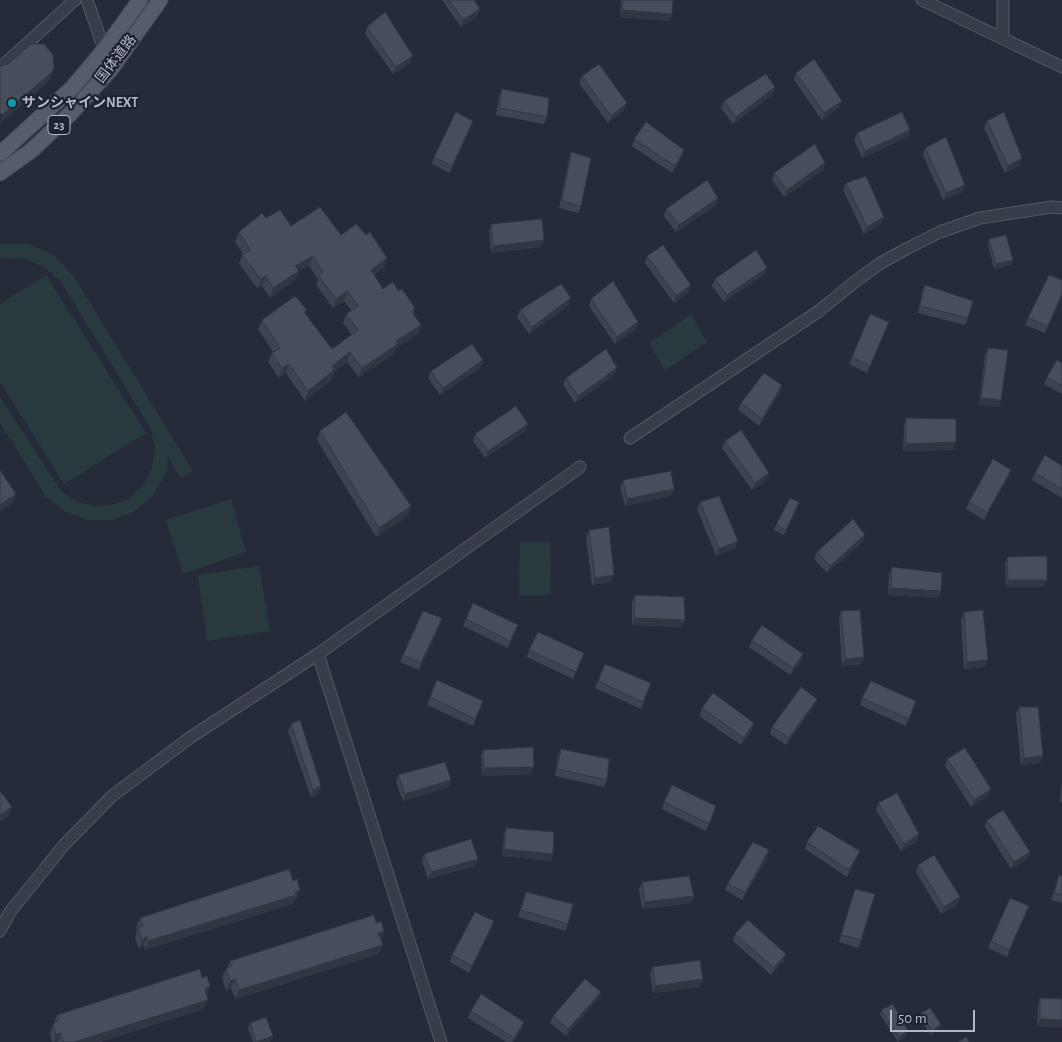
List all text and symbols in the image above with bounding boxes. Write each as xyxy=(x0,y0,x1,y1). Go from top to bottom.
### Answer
street label: 国体道路 xyxy=(92,32,140,86)
place label: サンシャインNEXT xyxy=(22,95,138,111)
marker: サンシャインNEXT xyxy=(6,97,18,109)
road number: 23 xyxy=(48,116,70,134)
scale bar xyxy=(892,1000,977,1032)
text: 50 m xyxy=(898,1011,927,1026)

